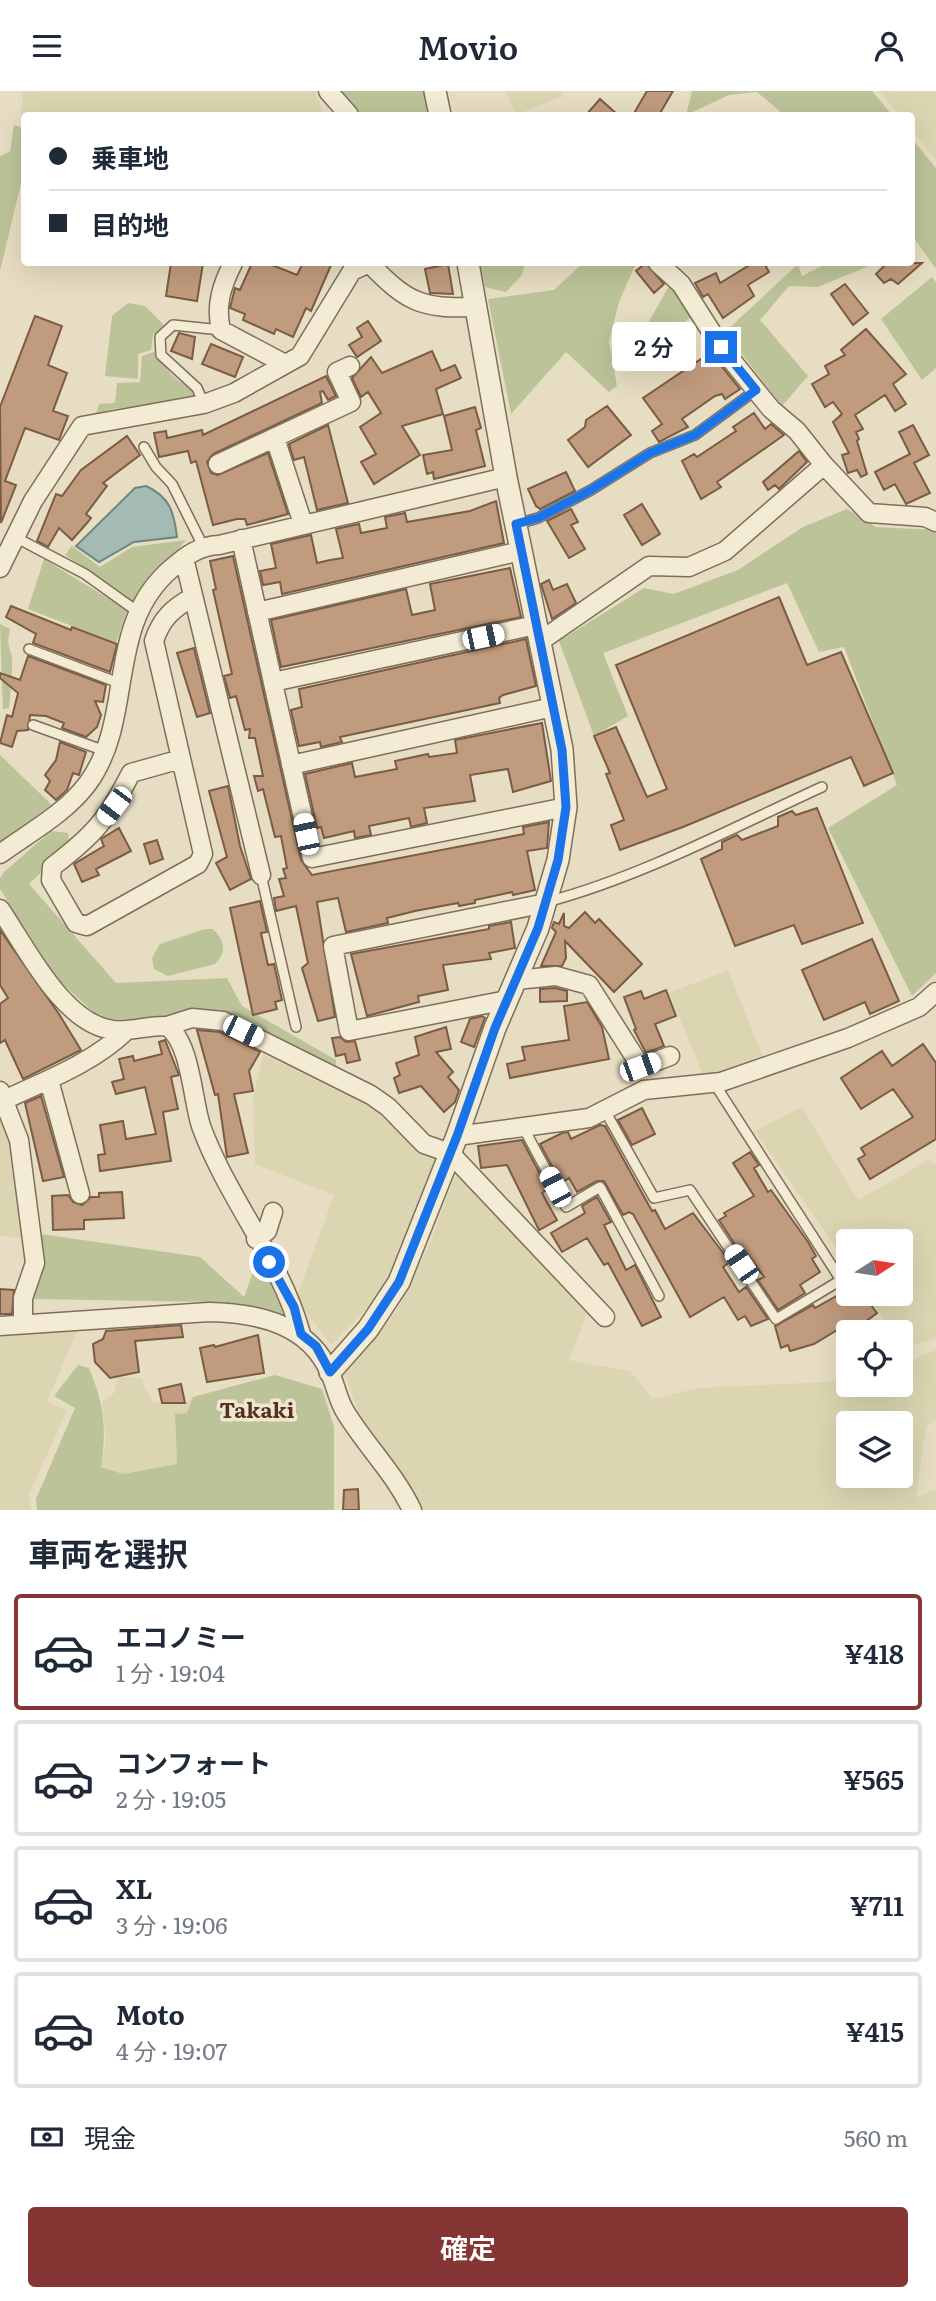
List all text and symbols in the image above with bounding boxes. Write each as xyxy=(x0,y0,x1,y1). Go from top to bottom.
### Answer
text: Movio xyxy=(418,22,518,70)
icon: menu xyxy=(28,27,66,65)
icon: person xyxy=(870,27,908,65)
text: 乗車地 xyxy=(91,137,169,176)
text: 目的地 xyxy=(91,204,169,243)
callout: 2 分 xyxy=(612,323,696,371)
text: 2 分 xyxy=(634,329,674,363)
route end xyxy=(705,331,737,363)
car xyxy=(461,622,506,652)
car xyxy=(93,783,136,829)
car xyxy=(292,811,321,857)
car xyxy=(220,1012,267,1050)
car xyxy=(617,1050,664,1084)
car xyxy=(536,1164,575,1210)
north arrow xyxy=(836,1229,914,1305)
map controls xyxy=(836,1229,913,1488)
car xyxy=(721,1241,762,1287)
route start xyxy=(253,1246,285,1278)
button: locate xyxy=(836,1320,913,1397)
district label: Takaki xyxy=(220,1393,295,1424)
button: layers xyxy=(836,1411,913,1488)
text: 車両を選択 xyxy=(28,1528,188,1576)
text: エコノミー xyxy=(116,1616,246,1655)
icon: car xyxy=(32,1621,95,1684)
text: ¥418 xyxy=(844,1633,904,1672)
text: 1 分 · 19:04 xyxy=(116,1655,225,1689)
text: コンフォート xyxy=(116,1742,271,1781)
icon: car xyxy=(32,1747,95,1810)
text: ¥565 xyxy=(843,1759,904,1798)
text: 2 分 · 19:05 xyxy=(116,1781,226,1815)
text: XL xyxy=(116,1868,153,1907)
icon: car xyxy=(32,1873,95,1936)
text: ¥711 xyxy=(850,1885,904,1924)
text: 3 分 · 19:06 xyxy=(116,1907,228,1941)
text: Moto xyxy=(116,1994,185,2033)
icon: car xyxy=(32,1999,95,2062)
text: ¥415 xyxy=(845,2011,904,2050)
text: 4 分 · 19:07 xyxy=(116,2033,227,2067)
text: 現金 xyxy=(84,2117,136,2156)
icon: cash xyxy=(28,2118,66,2156)
text: 560 m xyxy=(844,2120,908,2154)
button: 確定 xyxy=(28,2207,908,2287)

